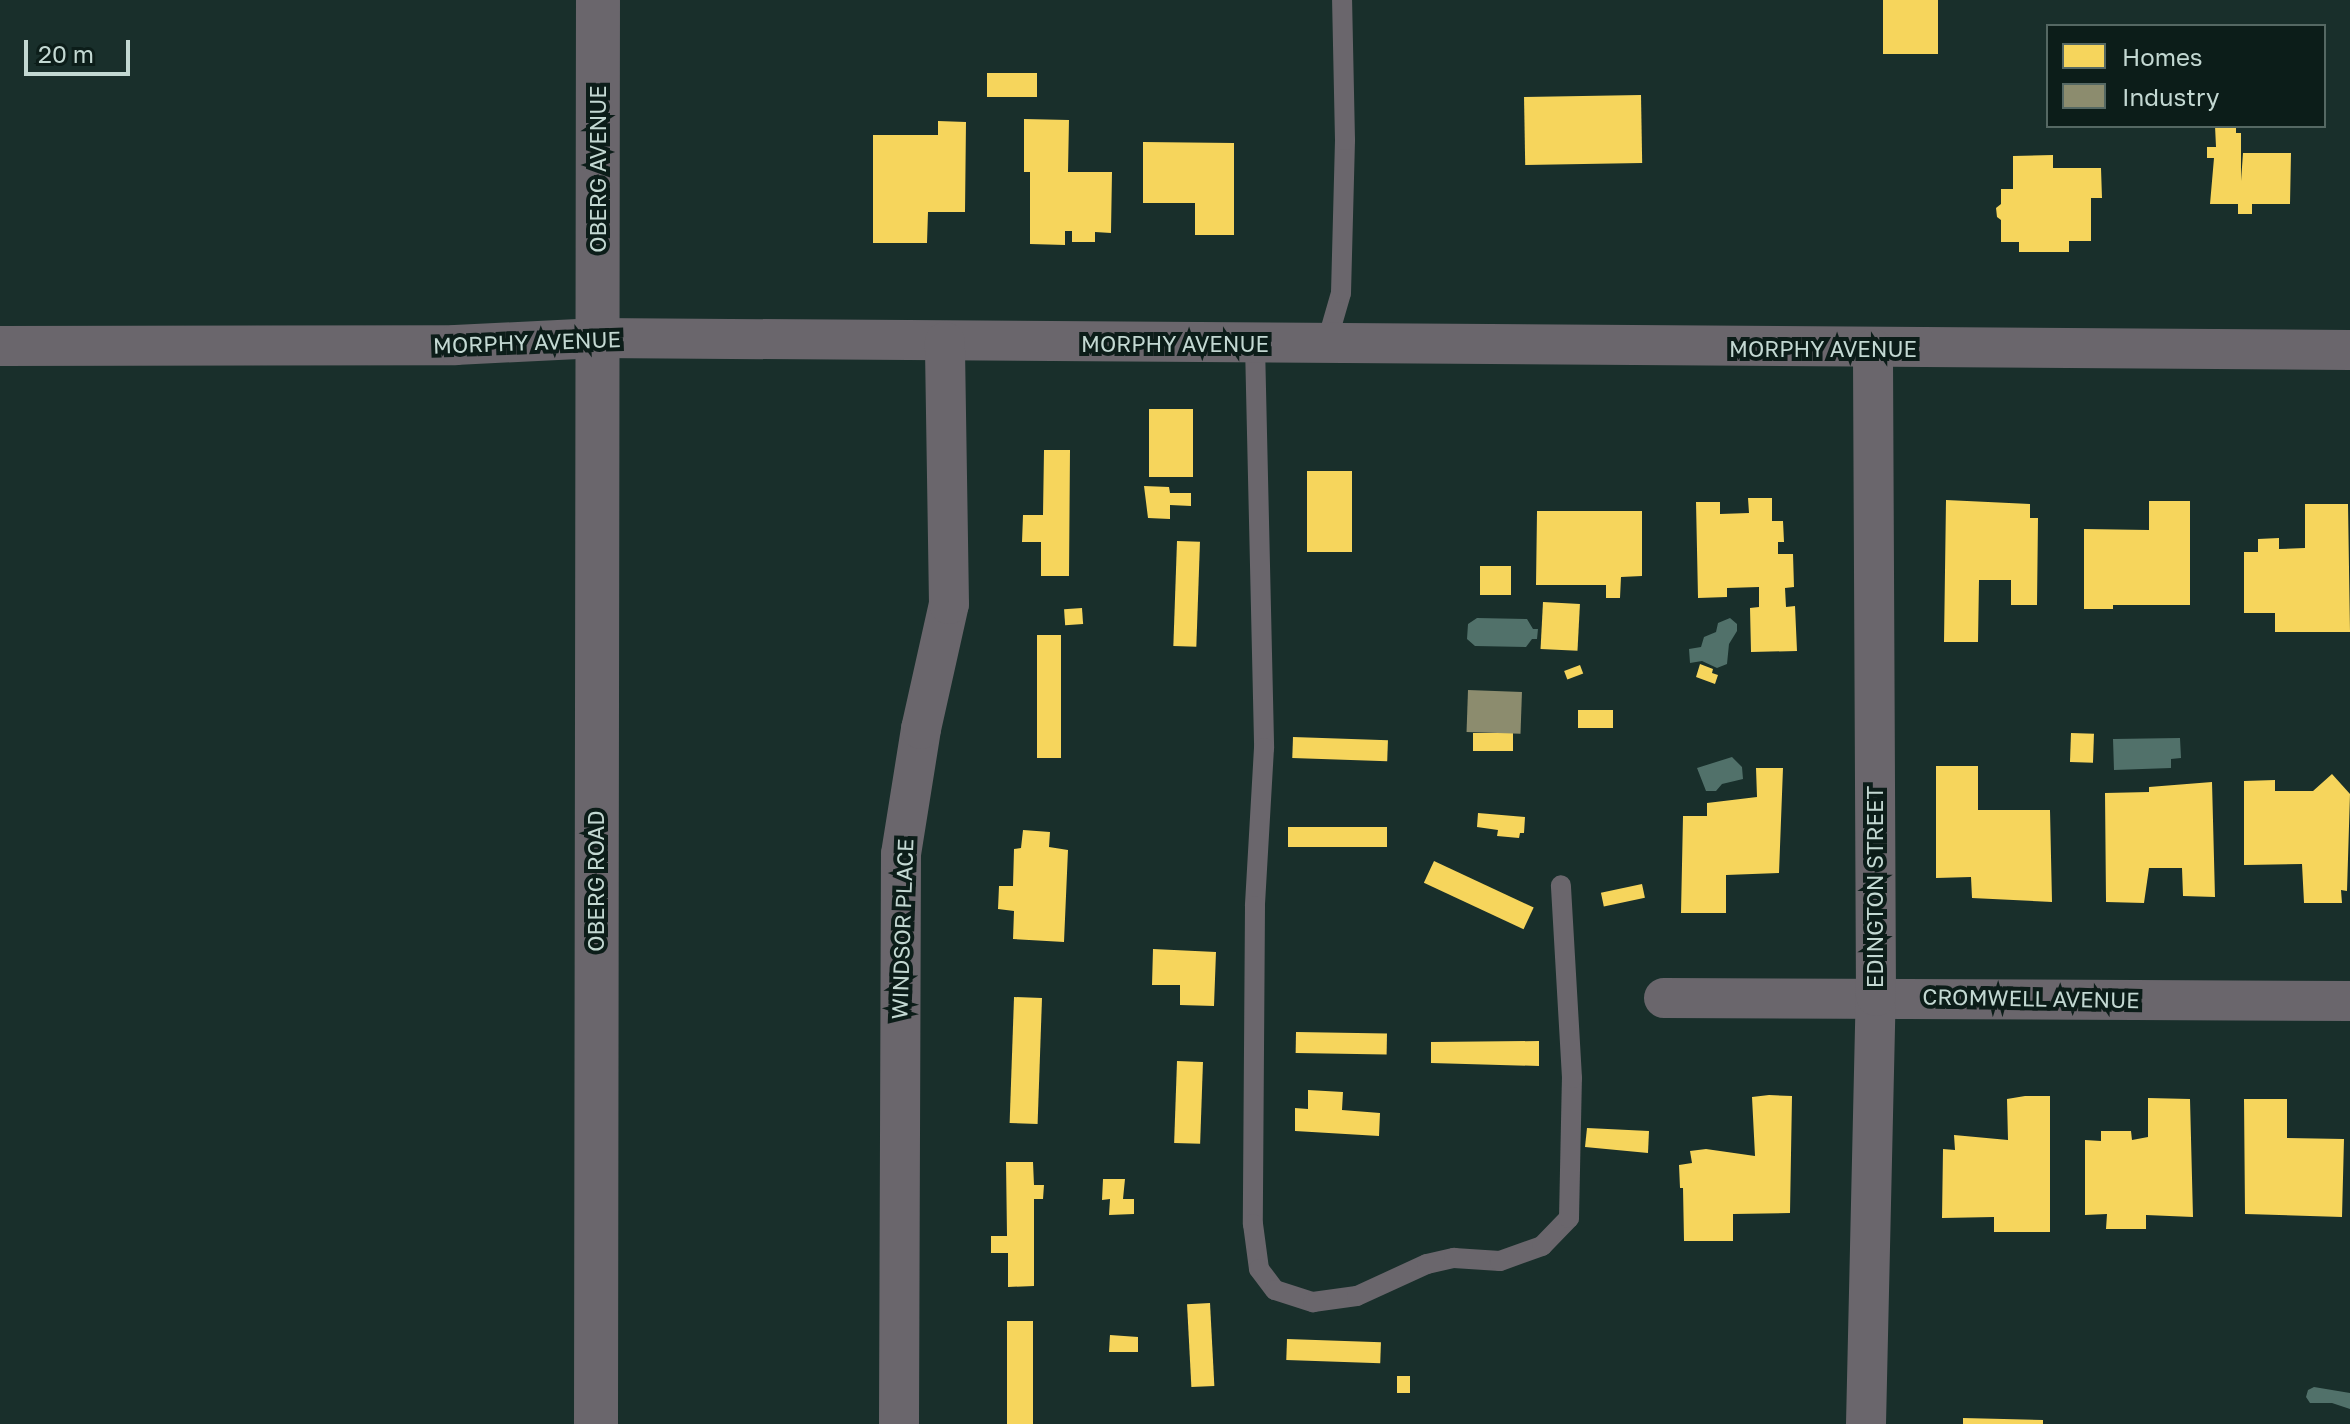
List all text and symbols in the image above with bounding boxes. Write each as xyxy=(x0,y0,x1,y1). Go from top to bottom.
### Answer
scale bar xyxy=(28,24,134,74)
legend xyxy=(2046,24,2326,128)
text: 20 m xyxy=(38,39,94,68)
text: Homes xyxy=(2122,42,2203,71)
text: Industry xyxy=(2122,82,2219,111)
street label: OBERG AVENUE xyxy=(585,85,611,253)
street label: MORPHY AVENUE xyxy=(433,326,621,358)
street label: MORPHY AVENUE xyxy=(1081,331,1269,357)
street label: MORPHY AVENUE xyxy=(1729,336,1917,362)
street label: EDINGTON STREET xyxy=(1862,786,1888,988)
street label: OBERG ROAD xyxy=(583,810,609,952)
street label: WINDSOR PLACE xyxy=(886,838,918,1020)
street label: CROMWELL AVENUE xyxy=(1922,983,2140,1013)

